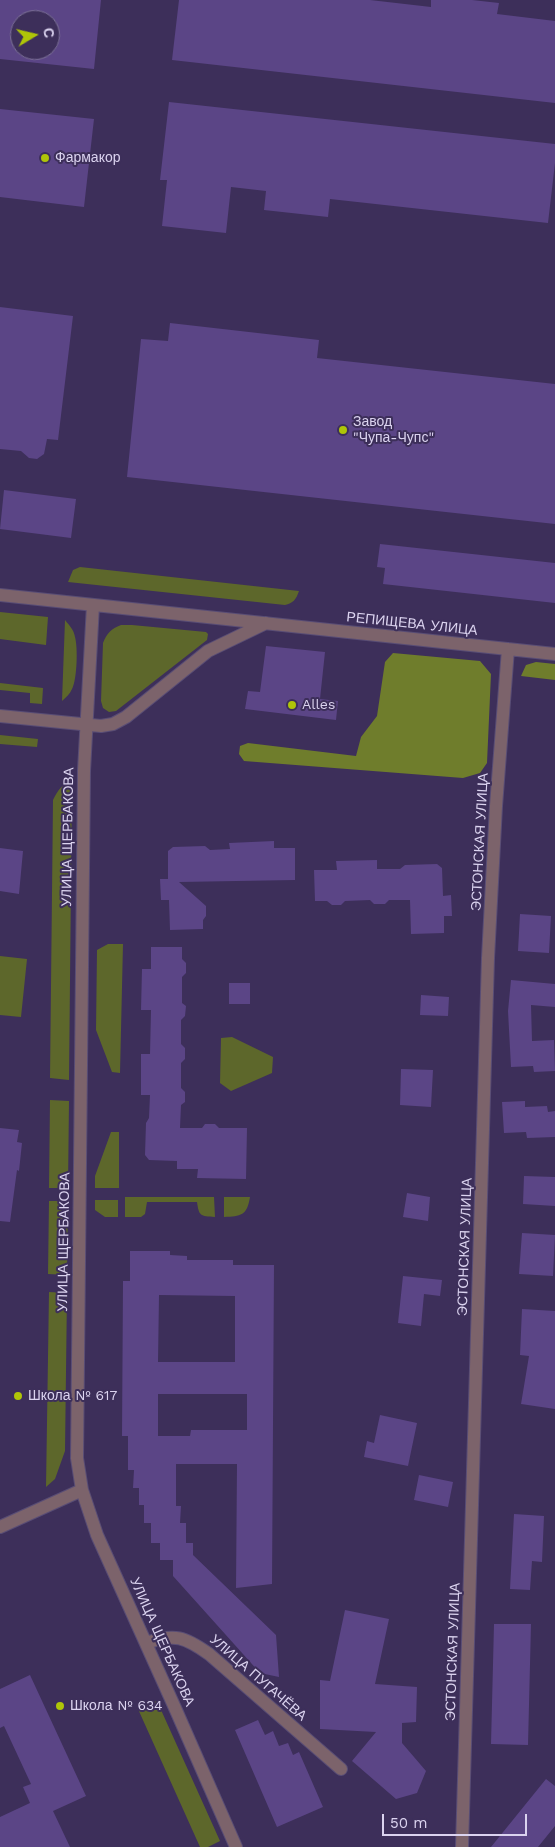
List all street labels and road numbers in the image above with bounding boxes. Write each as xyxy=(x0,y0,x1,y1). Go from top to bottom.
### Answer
street label: РЕПИЩЕВА УЛИЦА xyxy=(346,609,478,639)
street label: УЛИЦА ЩЕРБАКОВА xyxy=(58,767,78,907)
street label: ЭСТОНСКАЯ УЛИЦА xyxy=(468,772,492,912)
street label: УЛИЦА ЩЕРБАКОВА xyxy=(54,1172,74,1312)
street label: ЭСТОНСКАЯ УЛИЦА xyxy=(454,1178,476,1316)
street label: УЛИЦА ЩЕРБАКОВА xyxy=(126,1575,198,1709)
street label: ЭСТОНСКАЯ УЛИЦА xyxy=(442,1583,464,1721)
street label: УЛИЦА ПУГАЧЁВА xyxy=(206,1631,310,1725)

